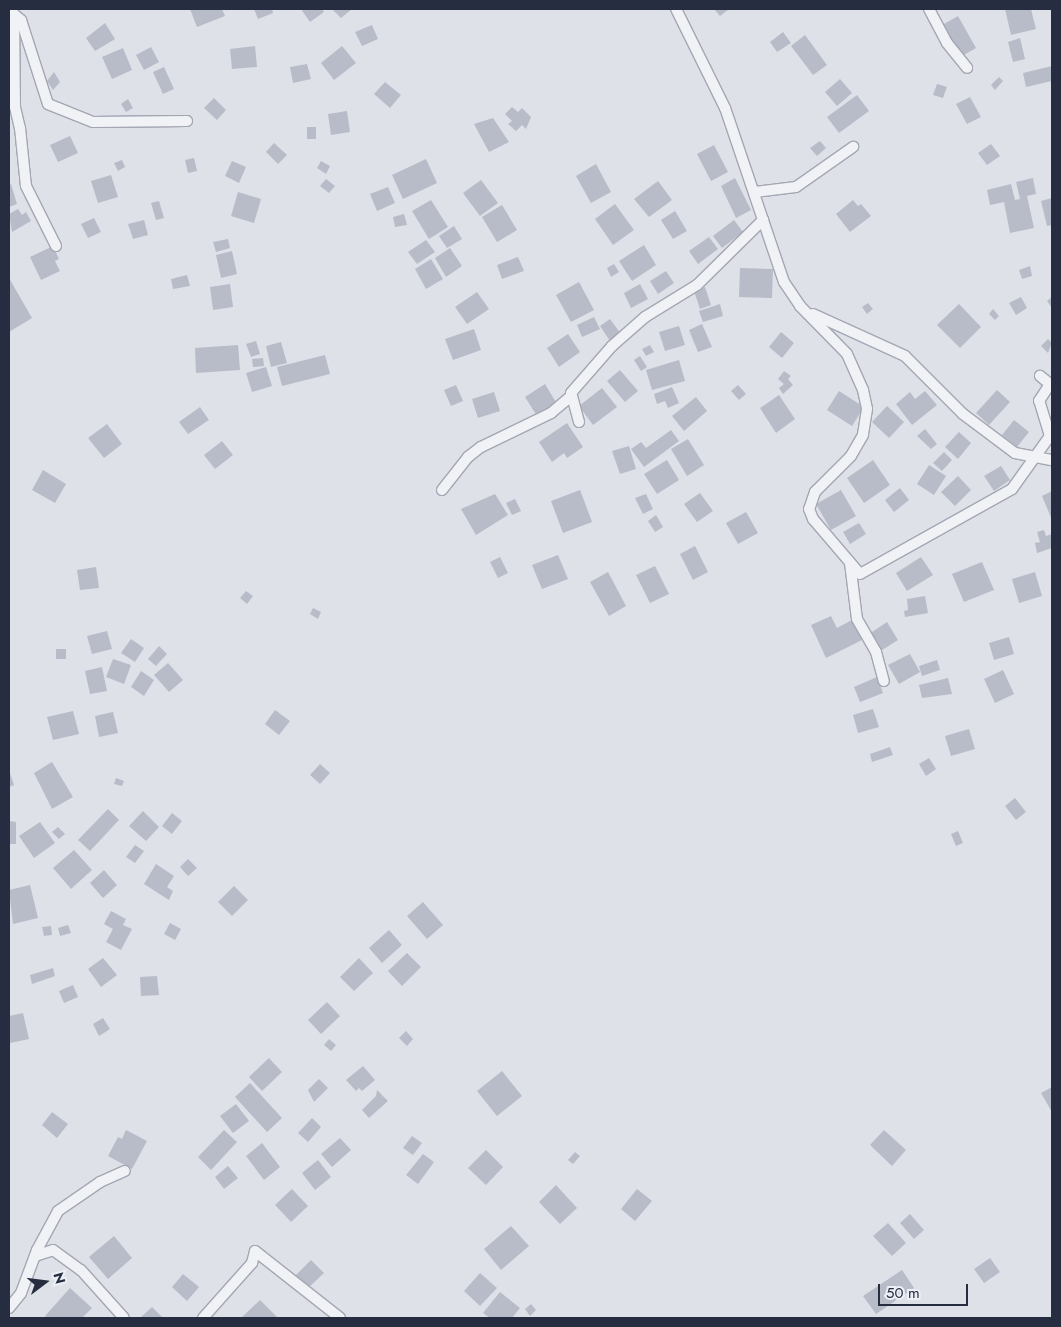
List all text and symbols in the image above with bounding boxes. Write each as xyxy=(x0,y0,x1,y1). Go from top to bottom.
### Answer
north arrow xyxy=(20,1257,70,1307)
text: N xyxy=(48,1270,71,1286)
scale bar xyxy=(881,1274,971,1306)
text: 50 m xyxy=(886,1282,920,1304)

